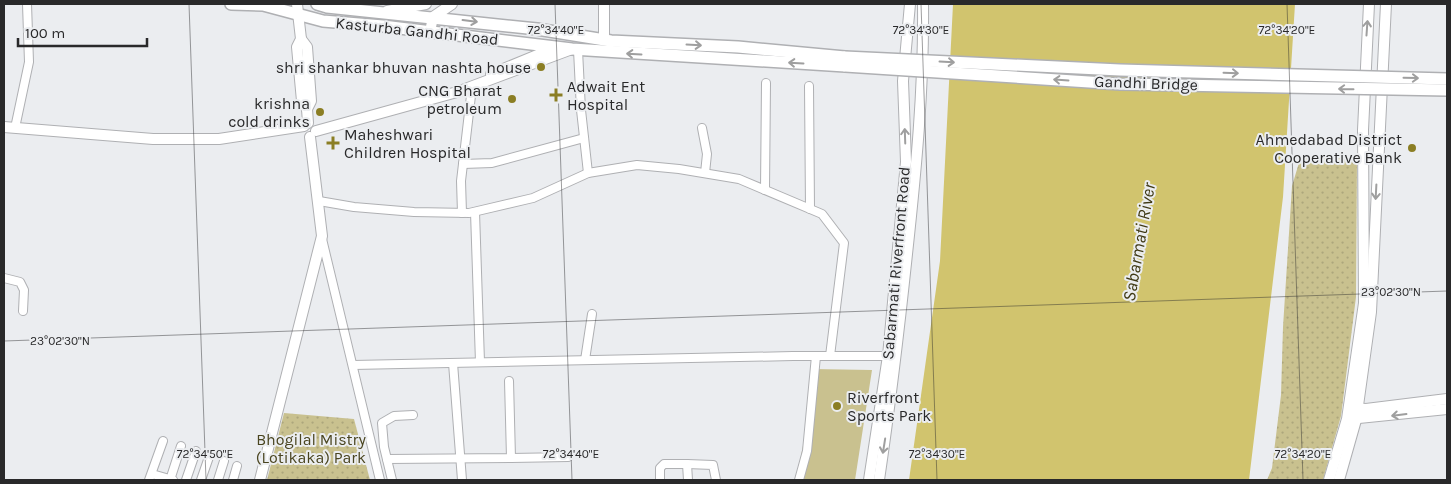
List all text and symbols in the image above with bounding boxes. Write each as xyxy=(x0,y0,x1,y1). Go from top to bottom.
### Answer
street label: Kasturba Gandhi Road xyxy=(335,13,499,49)
scale bar xyxy=(18,15,146,47)
one-way arrow xyxy=(462,16,478,26)
one-way arrow xyxy=(1362,21,1372,37)
text: 72°34'40"E xyxy=(528,23,584,37)
text: 72°34'30"E xyxy=(893,23,949,37)
text: 72°34'20"E xyxy=(1259,23,1315,37)
text: 100 m xyxy=(25,24,65,42)
one-way arrow xyxy=(686,40,702,49)
one-way arrow xyxy=(626,49,642,58)
one-way arrow xyxy=(938,57,954,66)
place label: shri shankar bhuvan nashta house xyxy=(276,58,531,77)
one-way arrow xyxy=(789,59,805,68)
marker: shri shankar bhuvan nashta house xyxy=(535,61,547,73)
one-way arrow xyxy=(1223,69,1239,78)
street label: Gandhi Bridge xyxy=(1094,72,1198,94)
one-way arrow xyxy=(1402,73,1419,83)
one-way arrow xyxy=(1053,75,1069,84)
place label: Adwait Ent Hospital xyxy=(567,77,645,114)
place label: CNG Bharat petroleum xyxy=(418,81,502,118)
one-way arrow xyxy=(1338,84,1354,94)
marker: Adwait Ent Hospital xyxy=(549,88,563,102)
marker: CNG Bharat petroleum xyxy=(506,93,518,105)
place label: krishna cold drinks xyxy=(228,94,310,131)
marker: krishna cold drinks xyxy=(314,106,326,118)
place label: Maheshwari Children Hospital xyxy=(344,125,471,162)
one-way arrow xyxy=(900,129,910,145)
place label: Ahmedabad District Cooperative Bank xyxy=(1256,130,1402,167)
marker: Maheshwari Children Hospital xyxy=(326,136,340,150)
marker: Ahmedabad District Cooperative Bank xyxy=(1406,142,1418,154)
street label: Sabarmati Riverfront Road xyxy=(878,166,914,360)
water label: Sabarmati River xyxy=(1118,180,1160,303)
one-way arrow xyxy=(1371,184,1381,200)
text: 23°02'30"N xyxy=(1361,285,1421,299)
text: 23°02'30"N xyxy=(30,334,90,348)
place label: Riverfront Sports Park xyxy=(847,388,931,425)
marker: Riverfront Sports Park xyxy=(831,400,843,412)
one-way arrow xyxy=(1391,410,1407,420)
park label: Bhogilal Mistry (Lotikaka) Park xyxy=(256,430,366,467)
one-way arrow xyxy=(879,437,889,453)
text: 72°34'50"E xyxy=(177,447,233,461)
text: 72°34'40"E xyxy=(543,447,599,461)
text: 72°34'30"E xyxy=(909,447,965,461)
text: 72°34'20"E xyxy=(1275,447,1331,461)

